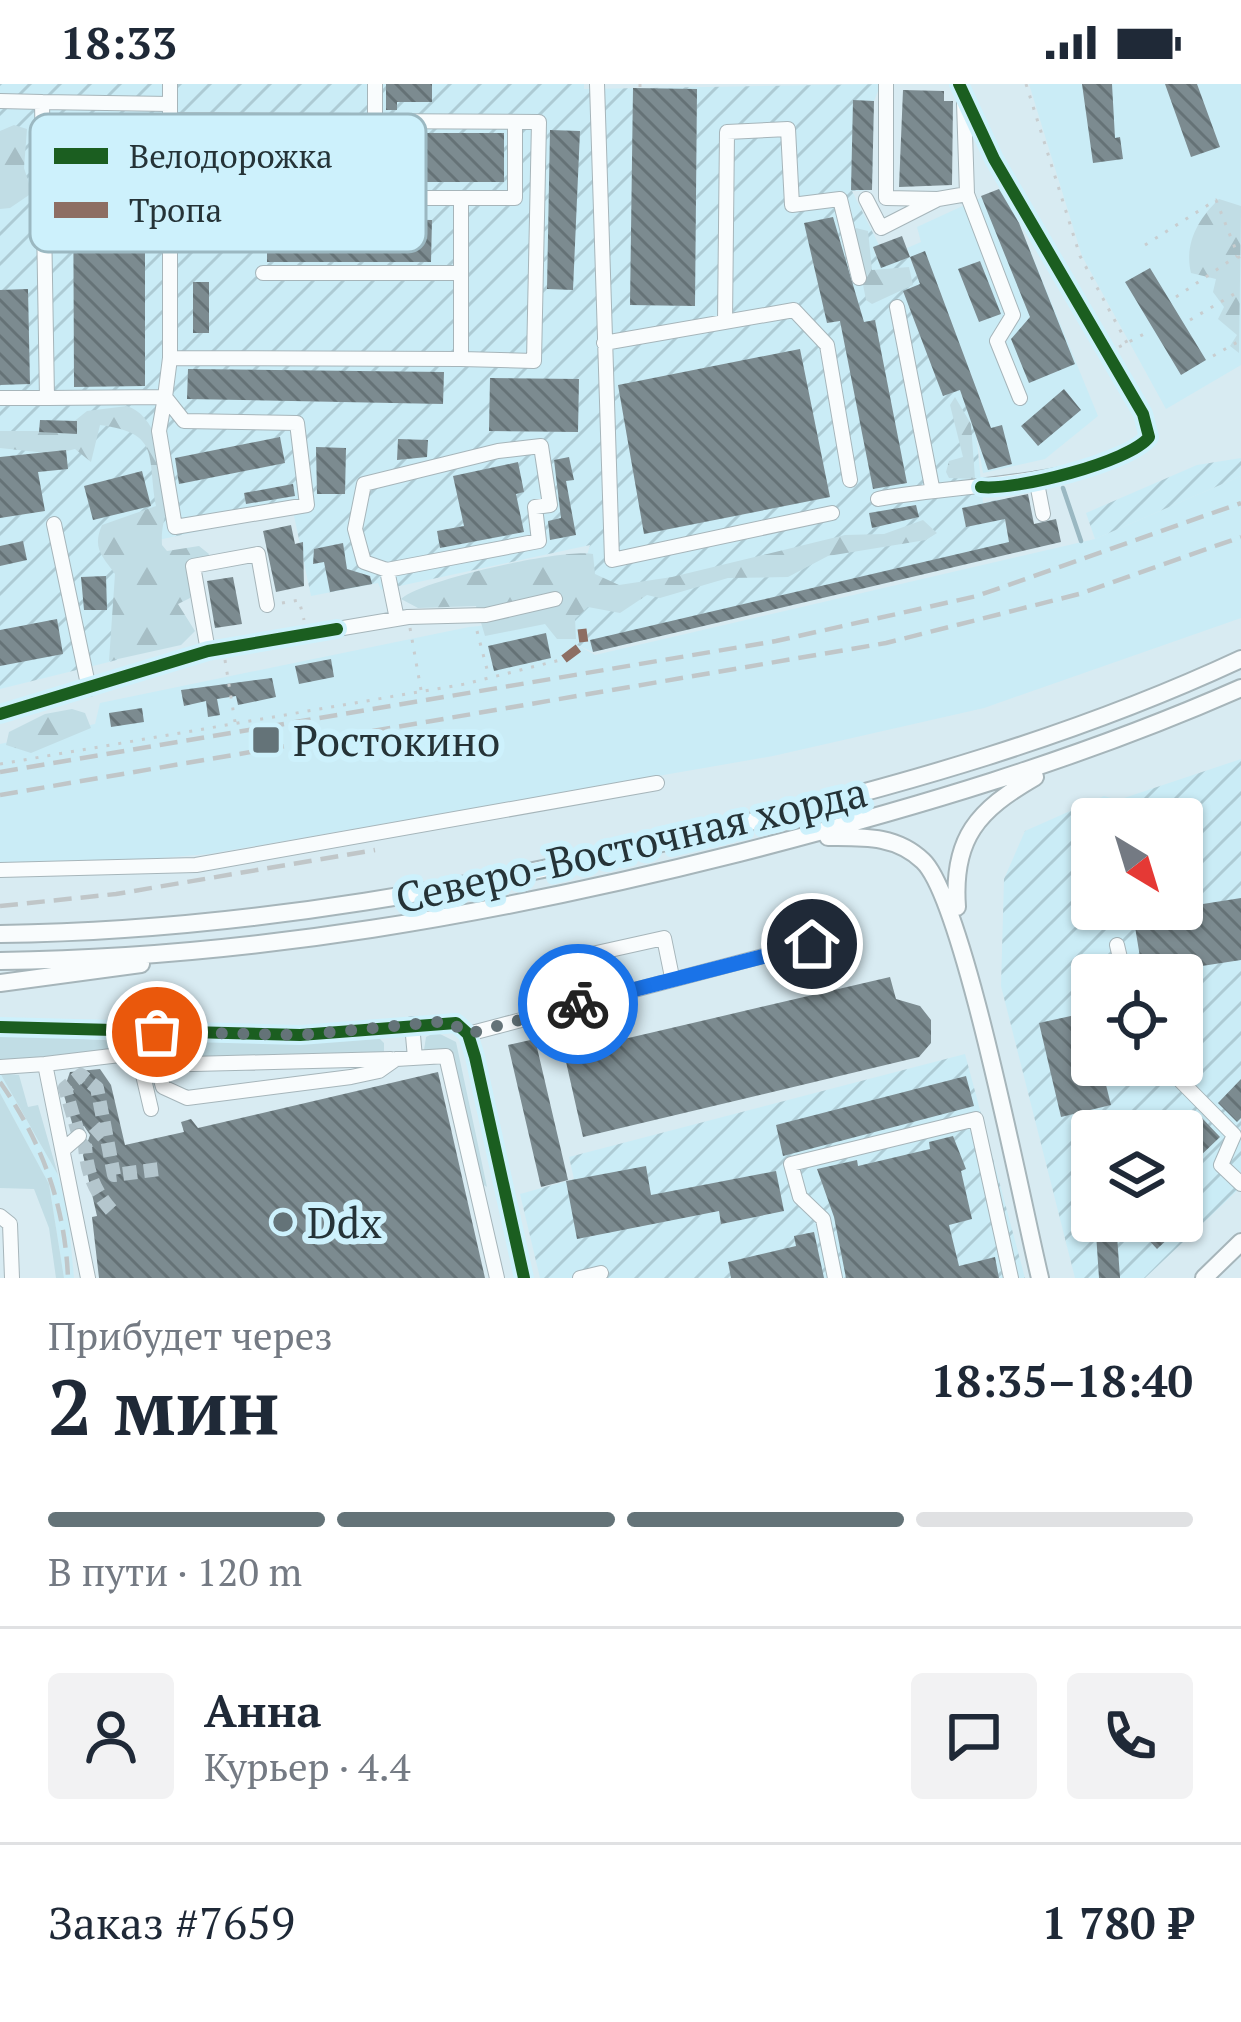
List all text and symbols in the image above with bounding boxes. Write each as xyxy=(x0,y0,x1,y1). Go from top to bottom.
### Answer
text: 18:33 xyxy=(60,12,177,72)
legend xyxy=(30,114,426,252)
text: Велодорожка xyxy=(129,134,333,177)
text: Тропа xyxy=(129,188,222,231)
place label: Ростокино xyxy=(293,712,500,768)
marker: Ростокино xyxy=(250,724,282,756)
street label: Северо-Восточная хорда xyxy=(390,763,872,925)
north arrow xyxy=(1071,798,1203,930)
map controls xyxy=(1071,798,1203,1242)
pin xyxy=(761,893,863,995)
icon: home xyxy=(779,911,845,977)
courier xyxy=(518,944,638,1064)
button: locate xyxy=(1071,954,1203,1086)
icon: bike xyxy=(545,971,611,1037)
pin xyxy=(106,981,208,1083)
icon: bag xyxy=(124,999,190,1065)
button: layers xyxy=(1071,1110,1203,1242)
place label: Ddx xyxy=(307,1194,382,1250)
marker: Ddx xyxy=(270,1209,296,1235)
text: Прибудет через xyxy=(48,1309,333,1361)
text: 18:35–18:40 xyxy=(931,1350,1193,1410)
text: 2 мин xyxy=(48,1354,280,1457)
text: В пути · 120 m xyxy=(48,1545,302,1597)
button: person xyxy=(48,1673,174,1799)
button: chat xyxy=(911,1673,1037,1799)
button: phone xyxy=(1067,1673,1193,1799)
text: Анна xyxy=(204,1680,322,1740)
text: Курьер · 4.4 xyxy=(204,1740,410,1792)
text: Заказ #7659 xyxy=(48,1892,295,1952)
text: 1 780 ₽ xyxy=(1042,1892,1193,1952)

